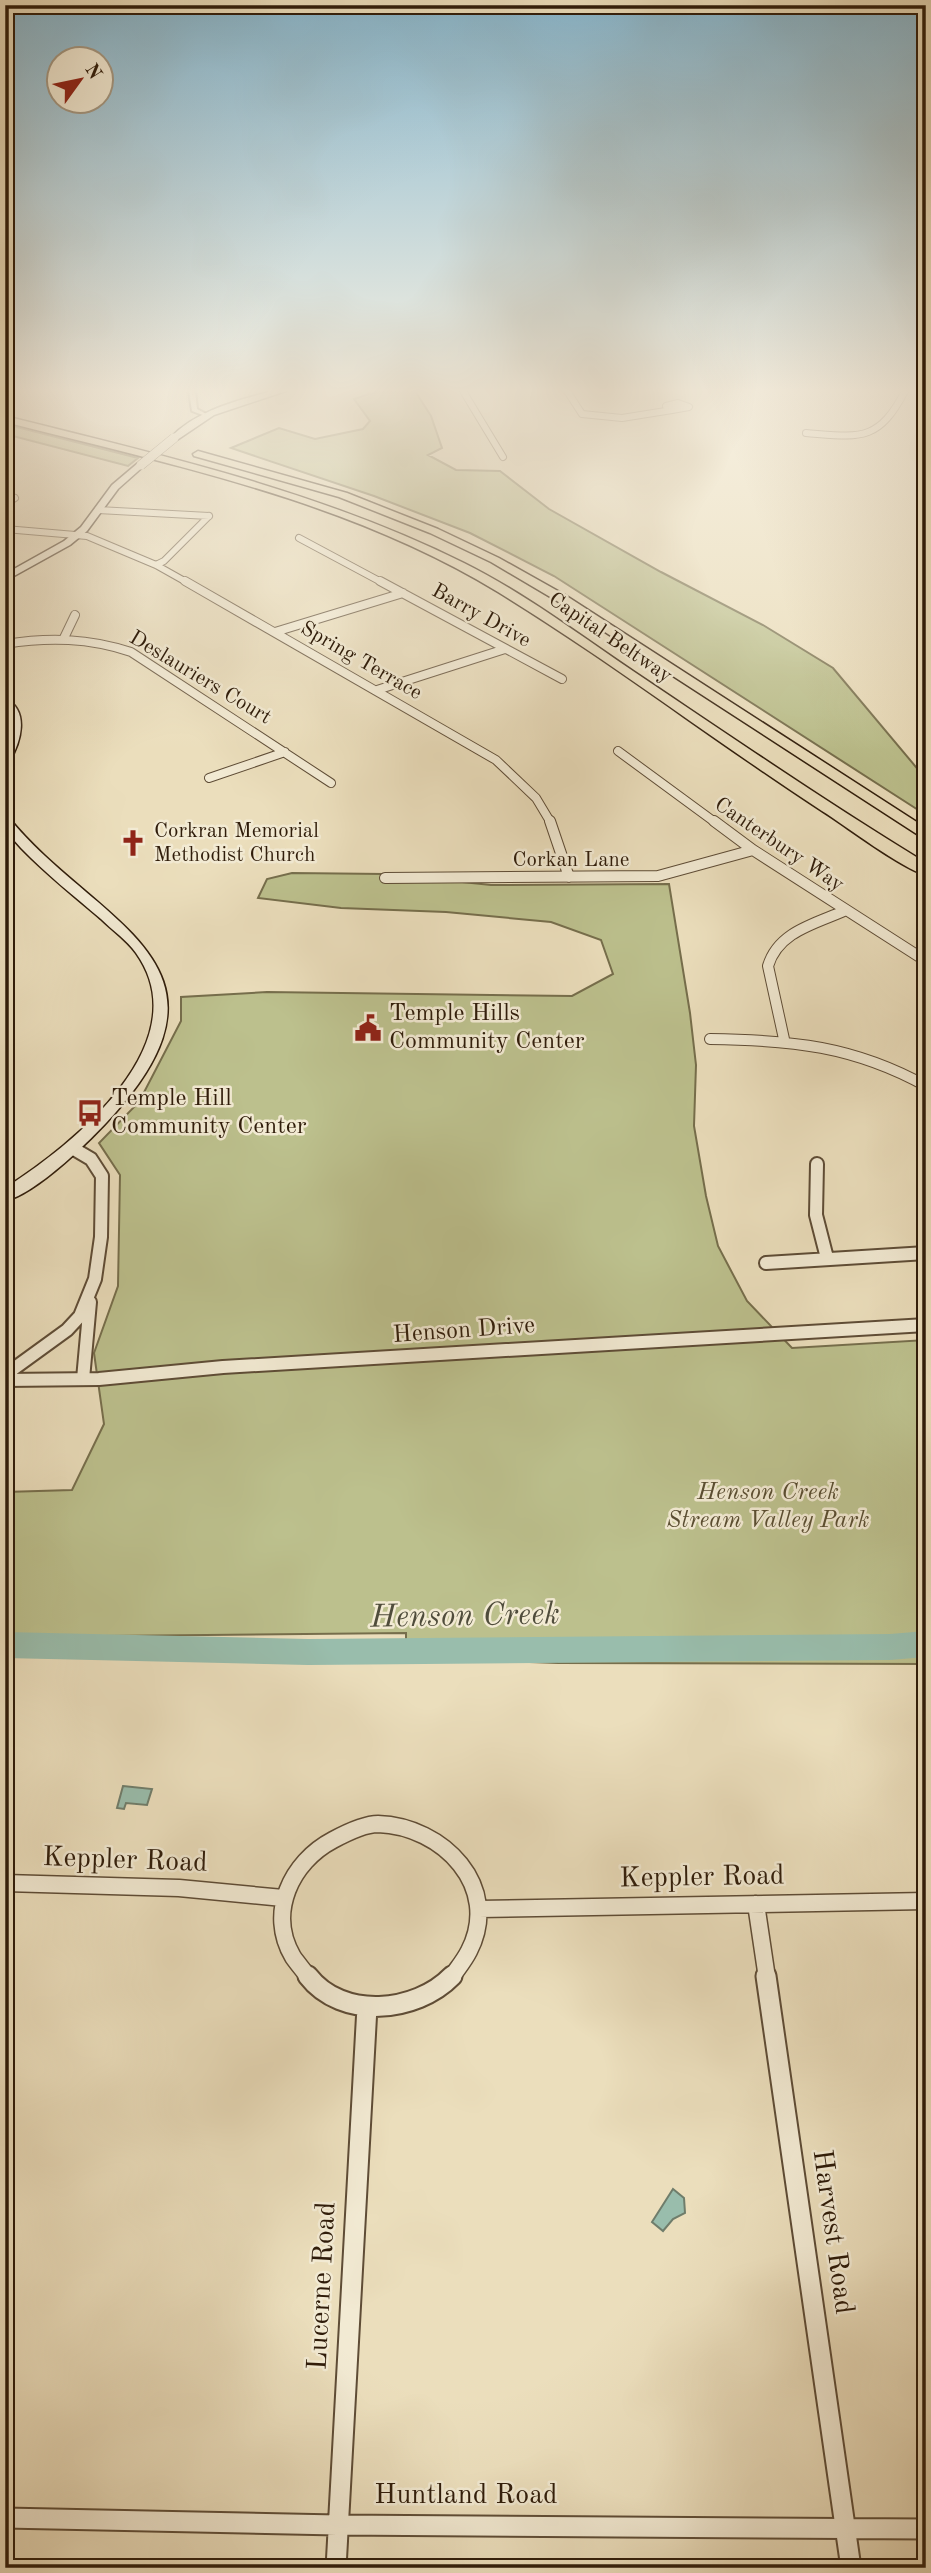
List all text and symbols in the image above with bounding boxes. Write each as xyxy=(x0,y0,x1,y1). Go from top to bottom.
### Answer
north arrow xyxy=(46,46,116,116)
text: N xyxy=(80,61,104,84)
street label: Barry Drive xyxy=(428,580,534,652)
street label: Capital Beltway xyxy=(544,589,676,687)
street label: Spring Terrace xyxy=(297,618,425,704)
street label: Deslauriers Court xyxy=(125,627,275,729)
street label: Canterbury Way xyxy=(711,794,847,896)
place label: Corkran Memorial Methodist Church xyxy=(154,821,319,866)
church icon: Corkran Memorial Methodist Church xyxy=(118,828,148,858)
street label: Corkan Lane xyxy=(512,850,630,871)
place label: Temple Hills Community Center xyxy=(389,1002,585,1054)
public building icon: Temple Hills Community Center xyxy=(353,1013,383,1043)
place label: Temple Hill Community Center xyxy=(111,1087,307,1139)
bus stop icon: Temple Hill Community Center xyxy=(75,1098,105,1128)
street label: Henson Drive xyxy=(392,1314,536,1348)
park label: Henson Creek Stream Valley Park xyxy=(667,1481,870,1533)
water label: Henson Creek xyxy=(369,1599,560,1635)
street label: Keppler Road xyxy=(42,1844,208,1878)
street label: Keppler Road xyxy=(619,1863,785,1893)
street label: Harvest Road xyxy=(807,2148,857,2316)
street label: Lucerne Road xyxy=(305,2201,341,2371)
street label: Huntland Road xyxy=(374,2482,558,2510)

